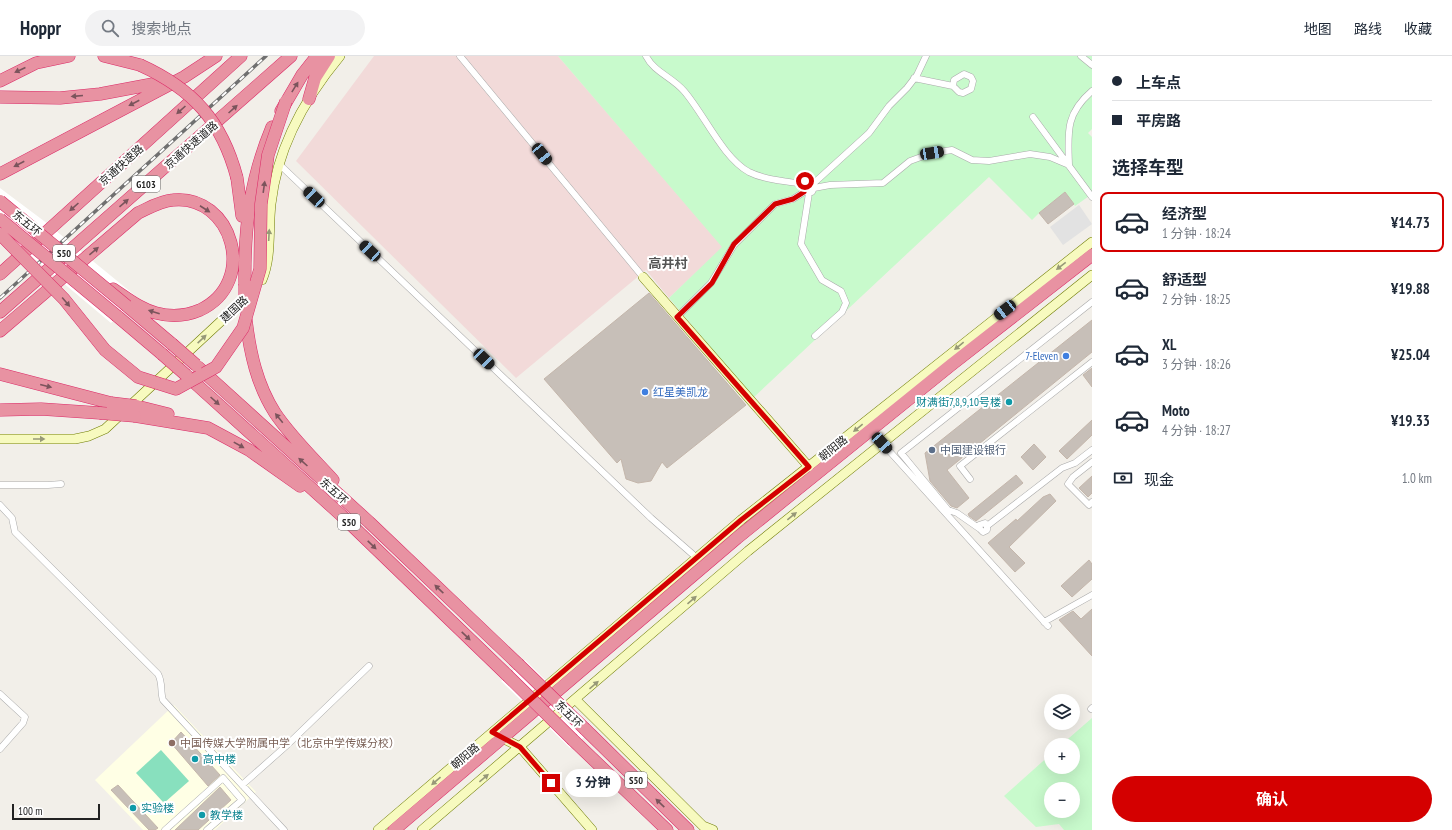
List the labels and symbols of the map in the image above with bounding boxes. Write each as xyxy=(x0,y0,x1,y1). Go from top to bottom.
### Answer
one-way arrow xyxy=(14,67,26,73)
one-way arrow xyxy=(291,82,299,92)
one-way arrow xyxy=(71,93,83,100)
one-way arrow xyxy=(128,100,140,107)
one-way arrow xyxy=(228,104,238,113)
one-way arrow xyxy=(176,106,186,115)
street label: 京通快速道路 xyxy=(162,118,220,172)
street label: 京通快速路 xyxy=(96,141,146,189)
car xyxy=(530,141,554,167)
car xyxy=(919,145,945,161)
one-way arrow xyxy=(13,161,25,167)
route start xyxy=(796,172,814,190)
road number: G103 xyxy=(132,176,160,192)
one-way arrow xyxy=(261,181,267,193)
car xyxy=(301,184,327,210)
one-way arrow xyxy=(119,199,130,208)
one-way arrow xyxy=(70,202,79,211)
one-way arrow xyxy=(200,205,210,213)
street label: 东五环 xyxy=(10,207,44,239)
one-way arrow xyxy=(266,229,273,241)
car xyxy=(357,238,383,264)
road number: S50 xyxy=(53,245,75,261)
one-way arrow xyxy=(89,247,98,256)
district label: 高井村 xyxy=(648,255,688,272)
one-way arrow xyxy=(1056,262,1067,270)
street label: 建国路 xyxy=(217,293,251,325)
one-way arrow xyxy=(62,296,71,307)
car xyxy=(992,298,1018,322)
one-way arrow xyxy=(148,309,160,315)
one-way arrow xyxy=(197,334,207,344)
one-way arrow xyxy=(953,342,964,351)
car xyxy=(471,346,497,372)
place label: 7-Eleven xyxy=(1025,349,1058,363)
marker: 7-Eleven xyxy=(1061,351,1071,361)
one-way arrow xyxy=(40,383,52,389)
place label: 红星美凯龙 xyxy=(653,385,708,399)
marker: 红星美凯龙 xyxy=(640,387,650,397)
place label: 财满街7,8,9,10号楼 xyxy=(916,395,1001,409)
one-way arrow xyxy=(210,396,220,405)
marker: 财满街7,8,9,10号楼 xyxy=(1004,397,1014,407)
one-way arrow xyxy=(275,413,284,424)
one-way arrow xyxy=(852,423,863,432)
car xyxy=(870,430,894,456)
street label: 朝阳路 xyxy=(816,432,850,464)
one-way arrow xyxy=(33,436,46,442)
one-way arrow xyxy=(233,441,245,448)
place label: 中国建设银行 xyxy=(940,443,1006,457)
marker: 中国建设银行 xyxy=(927,445,937,455)
one-way arrow xyxy=(298,458,308,467)
street label: 东五环 xyxy=(317,475,351,507)
one-way arrow xyxy=(786,512,797,521)
road number: S50 xyxy=(338,514,360,530)
one-way arrow xyxy=(368,540,377,549)
one-way arrow xyxy=(434,584,444,594)
one-way arrow xyxy=(687,595,697,604)
one-way arrow xyxy=(461,631,471,640)
one-way arrow xyxy=(588,680,599,689)
street label: 东五环 xyxy=(552,697,586,731)
place label: 中国传媒大学附属中学（北京中学传媒分校） xyxy=(180,736,400,750)
marker: 中国传媒大学附属中学（北京中学传媒分校） xyxy=(167,738,177,748)
street label: 朝阳路 xyxy=(448,740,482,772)
place label: 高中楼 xyxy=(203,752,236,766)
marker: 高中楼 xyxy=(190,754,200,764)
callout: 3 分钟 xyxy=(565,769,621,797)
road number: S50 xyxy=(625,772,647,788)
one-way arrow xyxy=(478,773,489,782)
route end xyxy=(542,774,560,792)
one-way arrow xyxy=(430,776,441,785)
one-way arrow xyxy=(655,798,665,808)
place label: 实验楼 xyxy=(141,801,174,815)
scale bar xyxy=(12,802,100,821)
marker: 实验楼 xyxy=(128,803,138,813)
place label: 教学楼 xyxy=(210,808,243,822)
marker: 教学楼 xyxy=(197,810,207,820)

